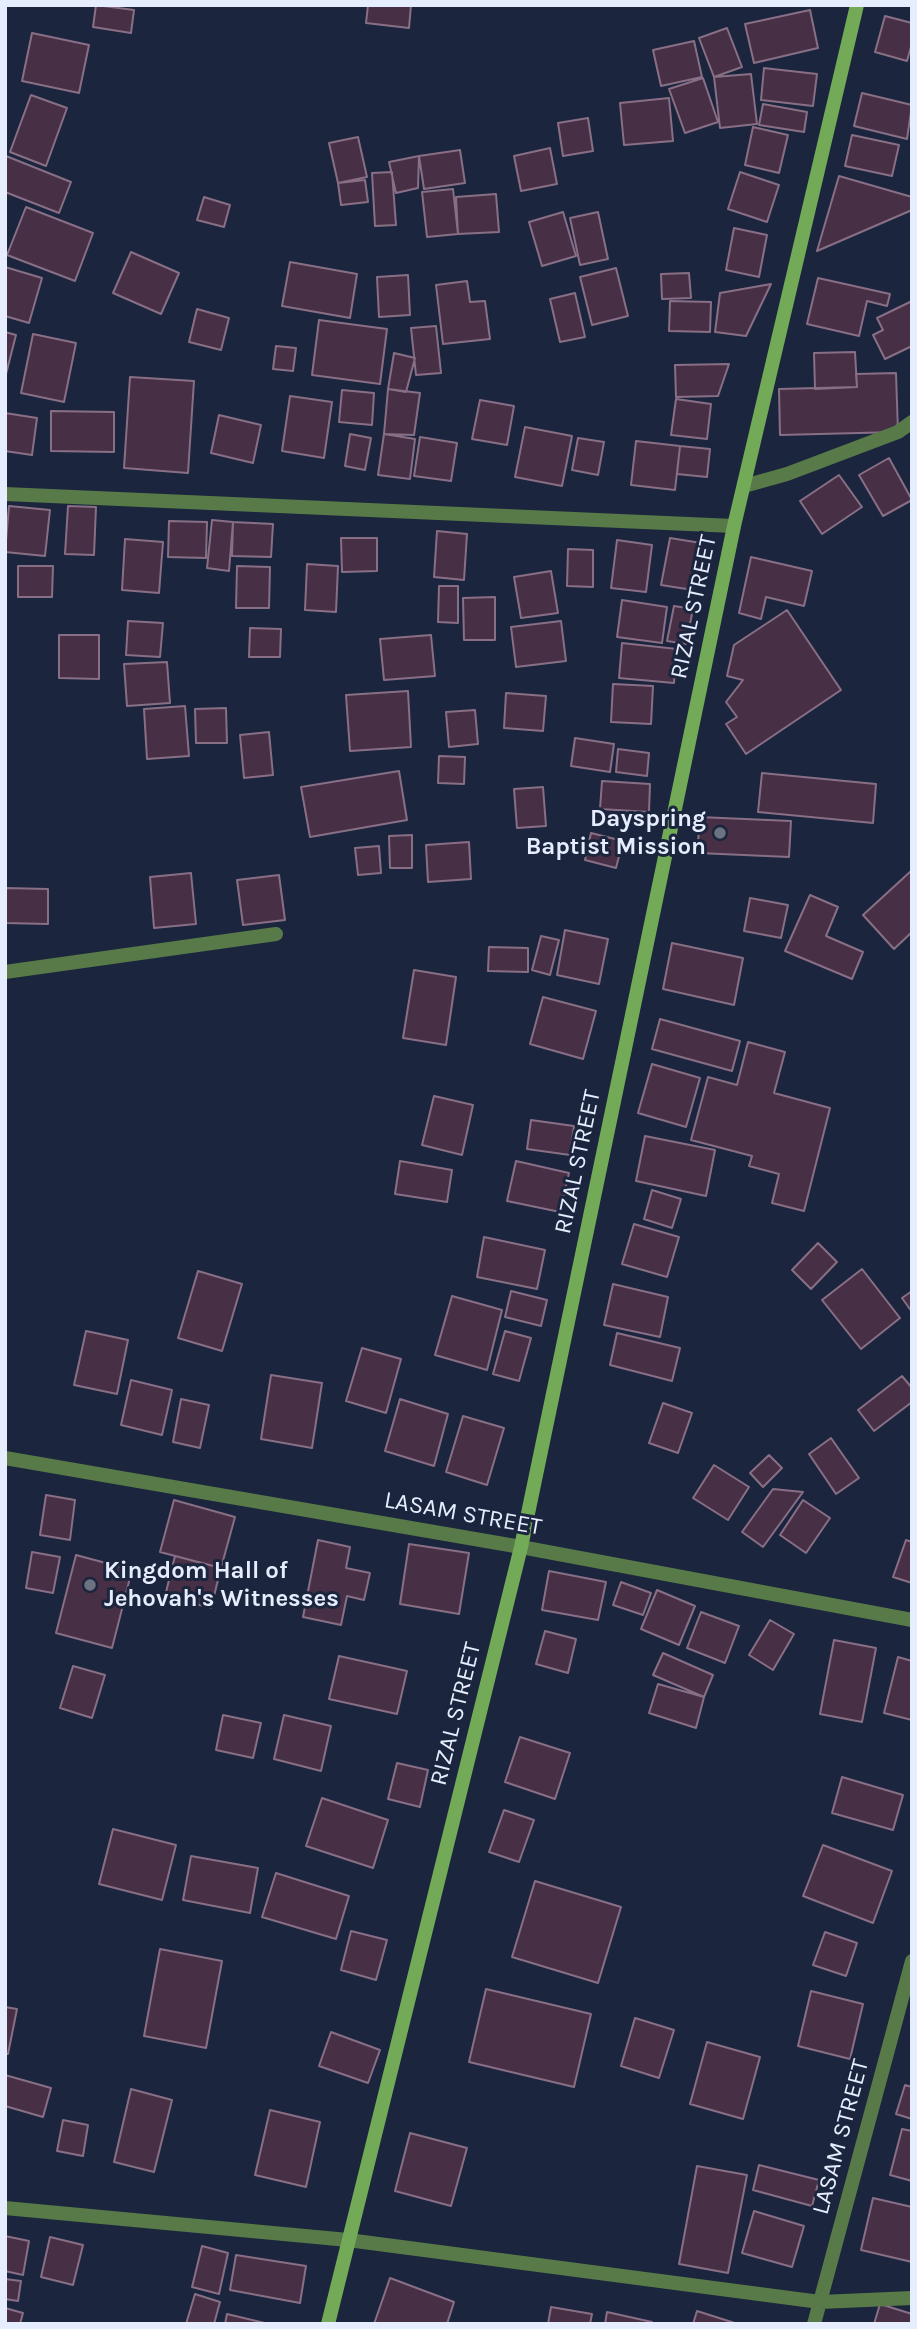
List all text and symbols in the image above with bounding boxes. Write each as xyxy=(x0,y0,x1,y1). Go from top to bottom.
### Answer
street label: RIZAL STREET xyxy=(665,532,723,682)
place label: Dayspring Baptist Mission xyxy=(526,805,706,861)
marker: Dayspring Baptist Mission xyxy=(712,825,728,841)
street label: RIZAL STREET xyxy=(549,1087,607,1237)
street label: LASAM STREET xyxy=(382,1486,544,1542)
place label: Kingdom Hall of Jehovah's Witnesses xyxy=(104,1557,339,1613)
marker: Kingdom Hall of Jehovah's Witnesses xyxy=(82,1577,98,1593)
street label: RIZAL STREET xyxy=(424,1639,488,1789)
street label: LASAM STREET xyxy=(806,2056,876,2218)

